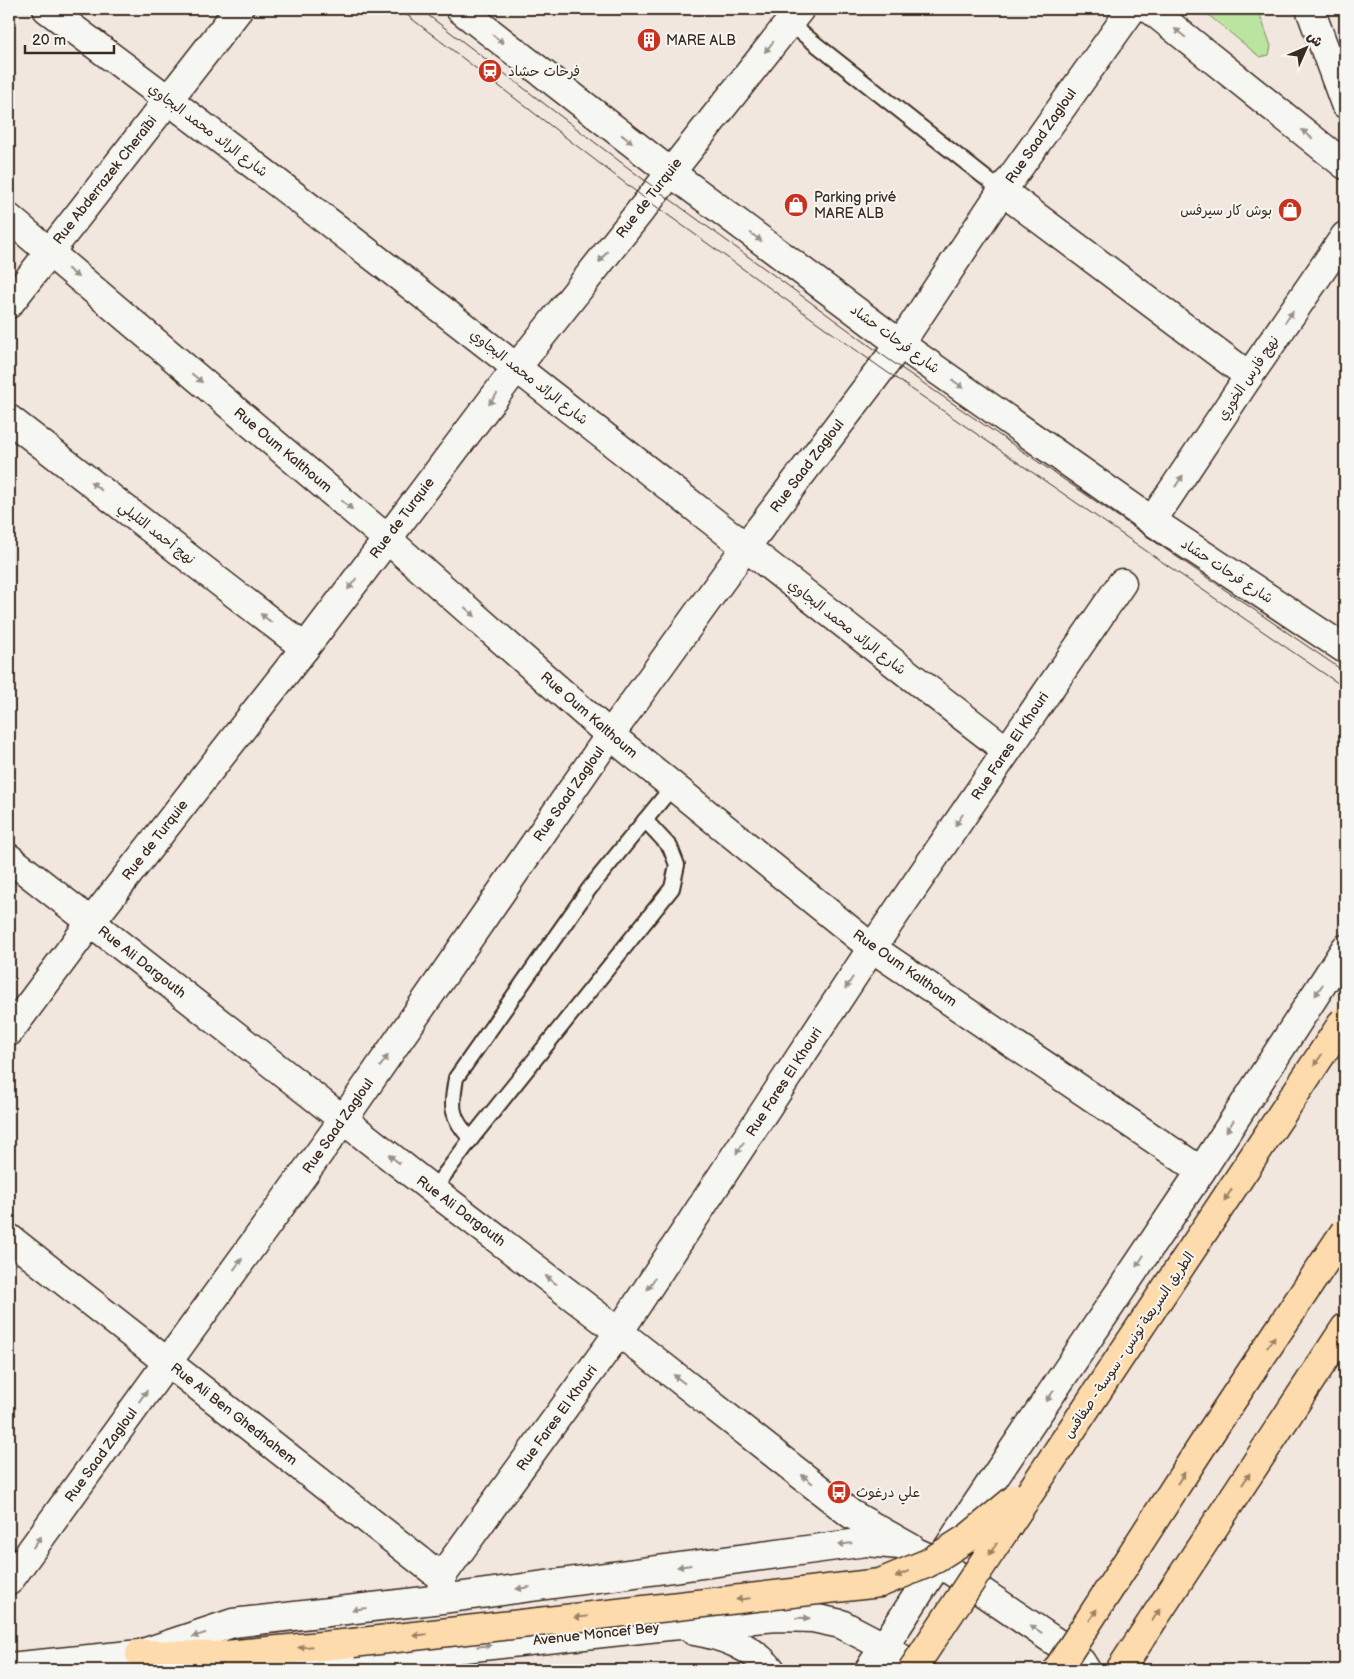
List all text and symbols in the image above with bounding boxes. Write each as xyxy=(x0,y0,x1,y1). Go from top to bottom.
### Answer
scale bar xyxy=(25,22,114,54)
north arrow xyxy=(1282,22,1332,72)
building icon: MARE ALB xyxy=(636,27,662,53)
one-way arrow xyxy=(1174,27,1187,38)
text: ش xyxy=(1303,28,1326,51)
text: 20 m xyxy=(32,31,66,50)
place label: MARE ALB xyxy=(666,32,736,49)
one-way arrow xyxy=(491,33,504,44)
one-way arrow xyxy=(764,40,775,53)
station icon: فرحات حشاد xyxy=(477,58,503,84)
place label: فرحات حشاد xyxy=(508,63,580,80)
street label: شارع الرائد محمد البجاوي xyxy=(144,80,271,182)
street label: Rue Saad Zagloul xyxy=(1002,85,1080,187)
street label: Rue Abderrazek Cheraïbi xyxy=(49,112,161,248)
one-way arrow xyxy=(1301,129,1314,140)
one-way arrow xyxy=(620,133,633,144)
street label: Rue de Turquie xyxy=(612,155,686,241)
place label: Parking privé MARE ALB xyxy=(814,189,897,222)
shop icon: Parking privé MARE ALB xyxy=(783,192,809,218)
shop icon: بوش كار سيرفس xyxy=(1277,197,1303,223)
place label: بوش كار سيرفس xyxy=(1180,202,1272,219)
one-way arrow xyxy=(749,231,762,242)
one-way arrow xyxy=(598,250,609,263)
one-way arrow xyxy=(66,267,79,278)
street label: شارع فرحات حشاد xyxy=(847,301,943,378)
one-way arrow xyxy=(1284,310,1294,324)
street label: شارع الرائد محمد البجاوي xyxy=(466,326,591,430)
street label: نهج فارس الخوري xyxy=(1214,333,1284,425)
one-way arrow xyxy=(190,372,203,383)
one-way arrow xyxy=(951,379,965,389)
one-way arrow xyxy=(488,392,498,406)
street label: Rue Oum Kalthoum xyxy=(230,404,336,496)
street label: Rue Saad Zagloul xyxy=(767,416,847,516)
street label: Rue de Turquie xyxy=(366,474,438,562)
one-way arrow xyxy=(1174,474,1184,487)
one-way arrow xyxy=(90,481,103,492)
street label: نهج أحمد التليلي xyxy=(113,498,198,571)
one-way arrow xyxy=(341,499,353,511)
street label: شارع فرحات حشاد xyxy=(1177,535,1276,608)
street label: شارع الرائد محمد البجاوي xyxy=(784,576,909,680)
one-way arrow xyxy=(347,577,358,590)
one-way arrow xyxy=(464,606,477,617)
one-way arrow xyxy=(260,612,273,623)
street label: Rue Oum Kalthoum xyxy=(537,668,641,762)
street label: Rue Fares El Khouri xyxy=(968,689,1052,803)
street label: Rue Saad Zagloul xyxy=(530,743,608,845)
street label: Rue de Turquie xyxy=(118,797,192,883)
one-way arrow xyxy=(954,813,964,826)
street label: Rue Ali Dargouth xyxy=(95,922,190,1002)
street label: Rue Oum Kalthoum xyxy=(850,926,960,1010)
one-way arrow xyxy=(844,977,854,990)
one-way arrow xyxy=(1314,983,1324,996)
street label: Rue Fares El Khouri xyxy=(742,1024,826,1140)
one-way arrow xyxy=(1313,1053,1323,1066)
one-way arrow xyxy=(379,1054,389,1068)
street label: Rue Saad Zagloul xyxy=(299,1075,377,1177)
one-way arrow xyxy=(1226,1120,1235,1133)
one-way arrow xyxy=(735,1142,745,1155)
one-way arrow xyxy=(388,1154,401,1165)
street label: Rue Ali Dargouth xyxy=(413,1172,509,1250)
one-way arrow xyxy=(1223,1188,1233,1202)
street label: الطريق السريعة تونس - سوسة - صفاقس xyxy=(1060,1249,1198,1441)
one-way arrow xyxy=(1136,1255,1145,1268)
one-way arrow xyxy=(233,1258,244,1271)
one-way arrow xyxy=(544,1274,557,1285)
one-way arrow xyxy=(646,1277,656,1291)
one-way arrow xyxy=(1266,1336,1275,1349)
street label: Rue Ali Ben Ghedhahem xyxy=(167,1359,301,1469)
street label: Rue Fares El Khouri xyxy=(513,1362,601,1474)
one-way arrow xyxy=(672,1374,686,1384)
one-way arrow xyxy=(138,1389,148,1403)
one-way arrow xyxy=(1045,1389,1054,1403)
street label: Rue Saad Zagloul xyxy=(61,1405,141,1505)
one-way arrow xyxy=(1176,1471,1186,1485)
one-way arrow xyxy=(1241,1473,1251,1486)
one-way arrow xyxy=(801,1474,814,1485)
bus stop icon: علي درغوث xyxy=(826,1479,852,1505)
place label: علي درغوث xyxy=(856,1484,920,1505)
one-way arrow xyxy=(32,1536,43,1549)
one-way arrow xyxy=(837,1540,853,1548)
one-way arrow xyxy=(988,1542,998,1555)
one-way arrow xyxy=(676,1562,692,1570)
one-way arrow xyxy=(895,1570,909,1578)
one-way arrow xyxy=(515,1584,531,1592)
one-way arrow xyxy=(735,1595,751,1603)
one-way arrow xyxy=(351,1605,367,1613)
one-way arrow xyxy=(1089,1608,1098,1621)
one-way arrow xyxy=(1151,1608,1161,1622)
one-way arrow xyxy=(573,1613,589,1621)
one-way arrow xyxy=(795,1614,811,1622)
street label: Avenue Moncef Bey xyxy=(532,1619,661,1649)
one-way arrow xyxy=(1029,1624,1042,1634)
one-way arrow xyxy=(192,1631,207,1639)
one-way arrow xyxy=(412,1631,428,1639)
one-way arrow xyxy=(477,1642,493,1650)
one-way arrow xyxy=(297,1644,313,1652)

